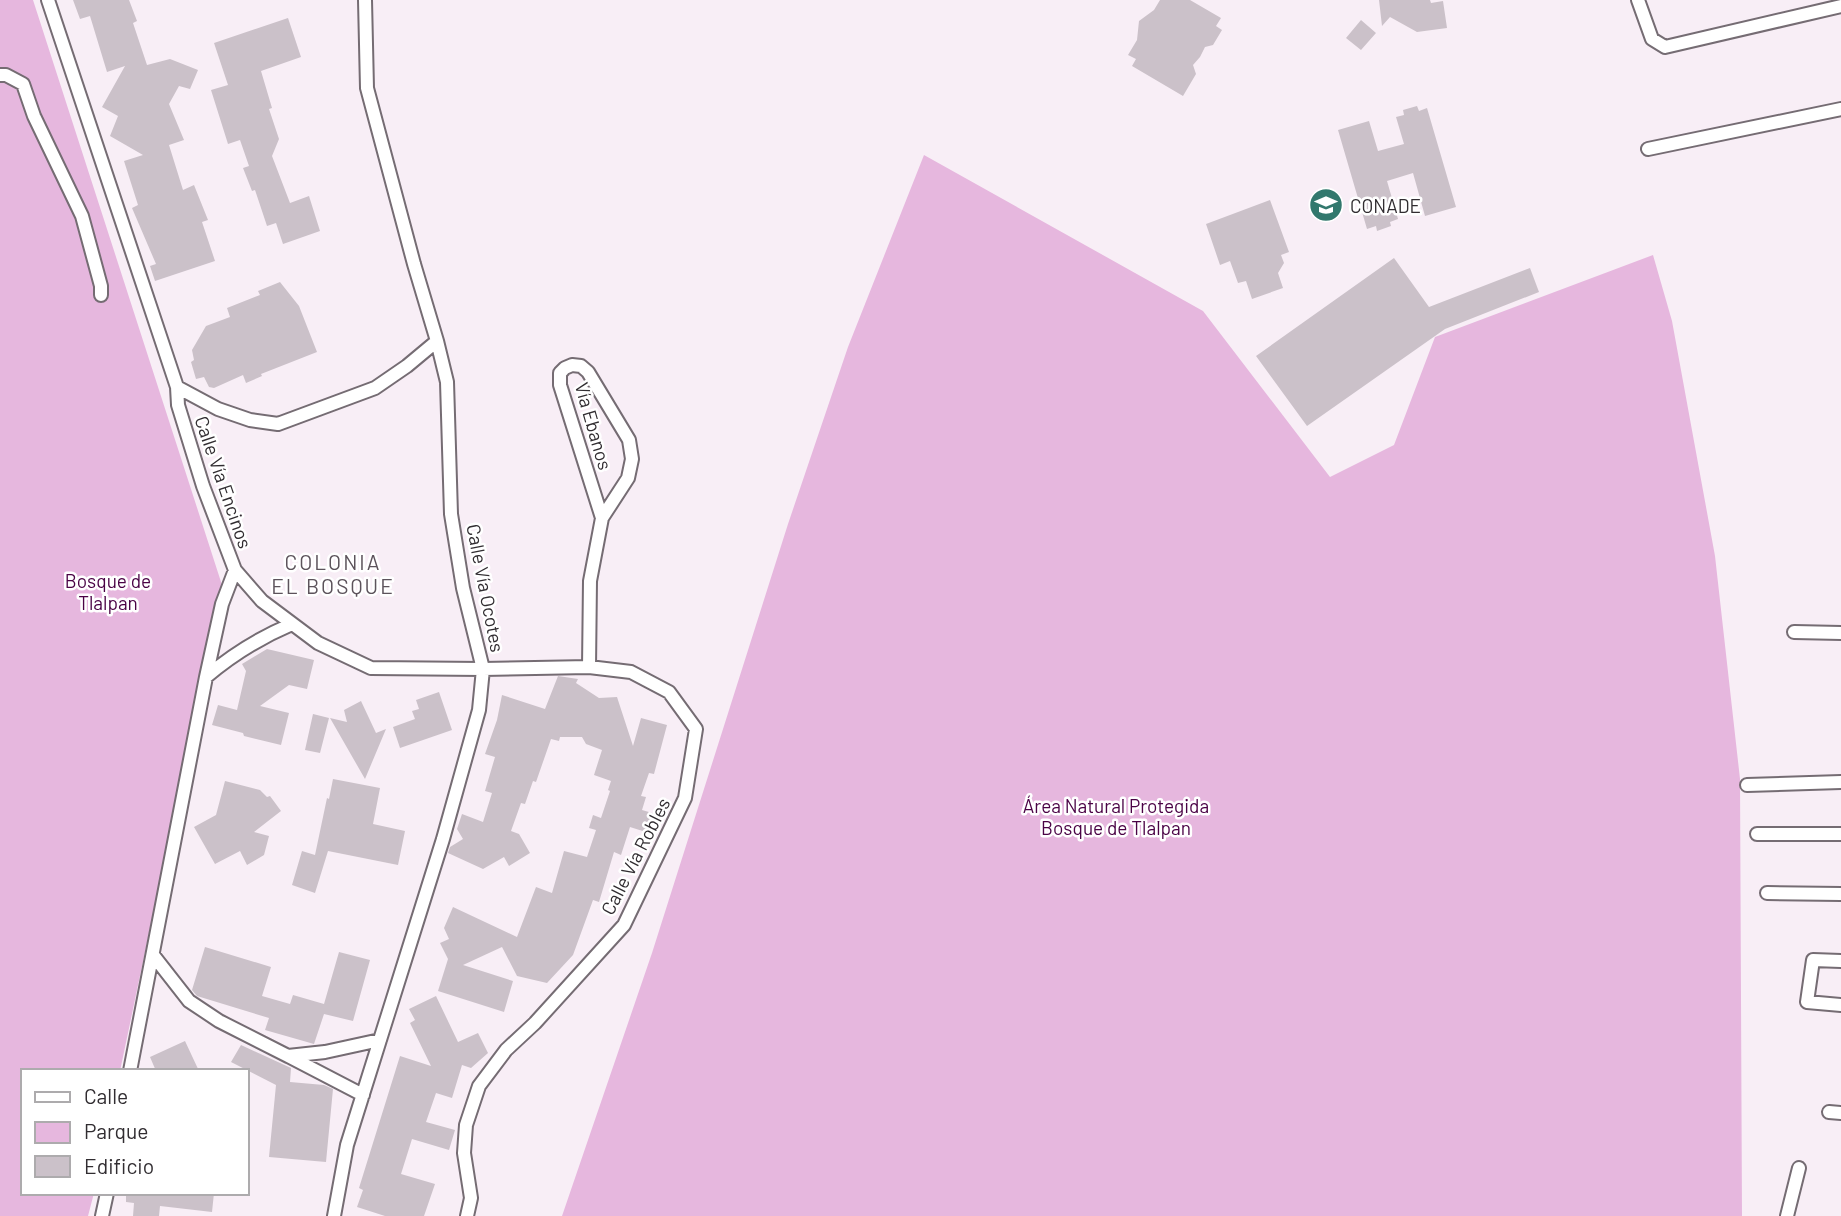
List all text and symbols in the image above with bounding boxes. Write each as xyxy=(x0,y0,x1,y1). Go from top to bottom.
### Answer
school or university icon: CONADE xyxy=(1307,186,1345,224)
place label: CONADE xyxy=(1350,194,1421,217)
street label: Vía Ebanos xyxy=(571,380,617,472)
street label: Calle Vía Encinos xyxy=(191,413,257,551)
street label: Calle Vía Ocotes xyxy=(462,522,510,654)
district label: COLONIA EL BOSQUE xyxy=(271,549,395,598)
park label: Bosque de Tlalpan xyxy=(65,569,151,614)
street label: Calle Vía Robles xyxy=(596,794,674,918)
park label: Área Natural Protegida Bosque de Tlalpan xyxy=(1023,794,1209,839)
legend xyxy=(21,1069,248,1195)
text: Calle xyxy=(84,1083,128,1108)
text: Parque xyxy=(84,1118,149,1143)
text: Edificio xyxy=(84,1153,154,1178)

